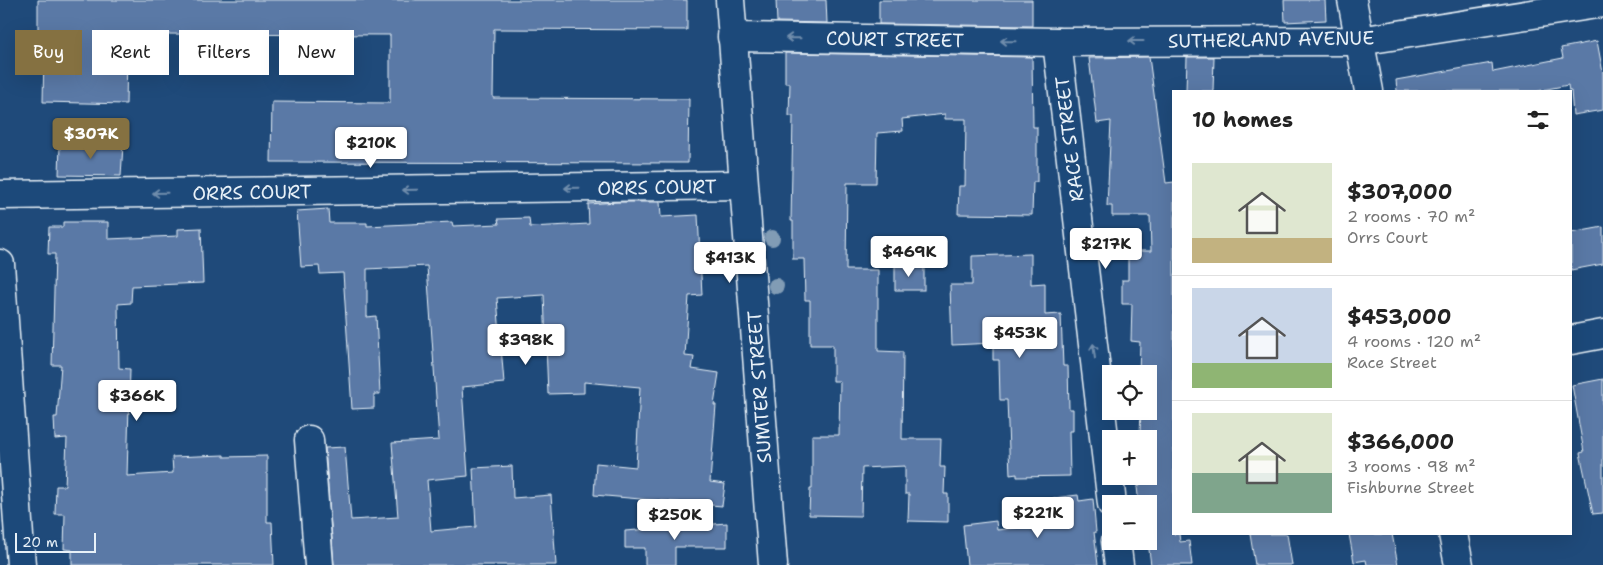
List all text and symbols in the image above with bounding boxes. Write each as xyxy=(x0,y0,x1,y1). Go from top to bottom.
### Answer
street label: SUTHERLAND AVENUE xyxy=(1168,25,1375,54)
street label: COURT STREET xyxy=(826,26,965,53)
chip: Buy xyxy=(15,30,82,75)
chip: Rent xyxy=(92,30,169,75)
chip: Filters xyxy=(179,30,269,75)
chip: New xyxy=(279,30,354,75)
one-way arrow xyxy=(786,33,802,43)
one-way arrow xyxy=(1001,36,1017,46)
one-way arrow xyxy=(1128,36,1144,46)
street label: RACE STREET xyxy=(1049,75,1090,203)
text: 10 homes xyxy=(1192,106,1293,134)
icon: filters xyxy=(1524,106,1552,134)
pin: $307K xyxy=(56,118,126,160)
text: $307K xyxy=(64,123,118,144)
pin: $210K xyxy=(336,126,406,169)
text: $210K xyxy=(346,132,396,153)
street label: ORRS COURT xyxy=(597,174,717,201)
text: $307,000 xyxy=(1347,178,1452,206)
street label: ORRS COURT xyxy=(192,179,312,206)
one-way arrow xyxy=(564,183,580,193)
icon: home xyxy=(1232,183,1292,243)
one-way arrow xyxy=(402,185,418,195)
one-way arrow xyxy=(152,188,168,198)
text: 2 rooms · 70 m² xyxy=(1347,206,1475,227)
text: Orrs Court xyxy=(1347,227,1428,248)
pin: $217K xyxy=(1071,228,1141,270)
text: $217K xyxy=(1081,233,1131,254)
pin: $469K xyxy=(874,236,944,278)
text: $469K xyxy=(882,241,936,262)
pin: $413K xyxy=(695,242,765,284)
text: $413K xyxy=(705,247,755,268)
text: $453,000 xyxy=(1347,303,1451,331)
icon: home xyxy=(1232,308,1292,368)
street label: SUMTER STREET xyxy=(742,310,777,464)
pin: $453K xyxy=(985,316,1055,359)
text: $453K xyxy=(993,322,1047,343)
pin: $398K xyxy=(491,324,561,366)
text: $398K xyxy=(499,329,553,350)
text: 4 rooms · 120 m² xyxy=(1347,331,1481,352)
one-way arrow xyxy=(1089,343,1099,359)
text: Race Street xyxy=(1347,352,1437,373)
map controls xyxy=(1102,365,1157,550)
button: locate xyxy=(1102,365,1157,420)
pin: $366K xyxy=(102,380,172,422)
text: $366K xyxy=(109,385,165,406)
text: $366,000 xyxy=(1347,428,1454,456)
button: + xyxy=(1102,430,1157,485)
icon: home xyxy=(1232,433,1292,493)
text: 3 rooms · 98 m² xyxy=(1347,456,1476,477)
text: Fishburne Street xyxy=(1347,477,1474,498)
button: − xyxy=(1102,495,1157,550)
pin: $221K xyxy=(1003,496,1073,539)
pin: $250K xyxy=(640,498,710,541)
text: $221K xyxy=(1013,502,1063,523)
text: $250K xyxy=(648,504,702,525)
scale bar xyxy=(15,530,96,553)
text: 20 m xyxy=(22,533,58,551)

